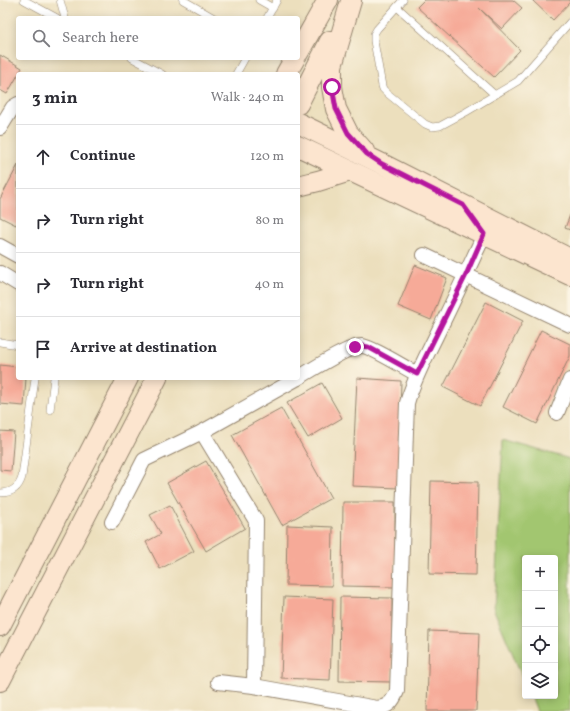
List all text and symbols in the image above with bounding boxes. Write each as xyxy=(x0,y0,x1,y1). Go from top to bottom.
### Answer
search box xyxy=(16,16,300,60)
icon: search xyxy=(30,27,52,49)
text: Search here xyxy=(62,28,139,49)
route start xyxy=(323,78,341,96)
text: 3 min xyxy=(32,87,78,110)
text: Walk · 240 m xyxy=(211,89,284,107)
icon: ahead xyxy=(32,146,54,168)
text: Continue xyxy=(70,146,135,167)
text: 120 m xyxy=(250,148,284,166)
icon: right xyxy=(32,210,54,232)
text: Turn right xyxy=(70,210,144,231)
text: 80 m xyxy=(255,212,284,230)
icon: right xyxy=(32,274,54,296)
text: Turn right xyxy=(70,274,144,295)
text: 40 m xyxy=(255,276,284,294)
icon: arrive xyxy=(32,338,54,360)
text: Arrive at destination xyxy=(70,338,217,359)
route end xyxy=(346,338,364,356)
map controls xyxy=(522,555,558,699)
button: + xyxy=(522,555,558,591)
button: − xyxy=(522,591,558,627)
button: locate xyxy=(522,627,558,663)
button: layers xyxy=(522,663,558,699)

